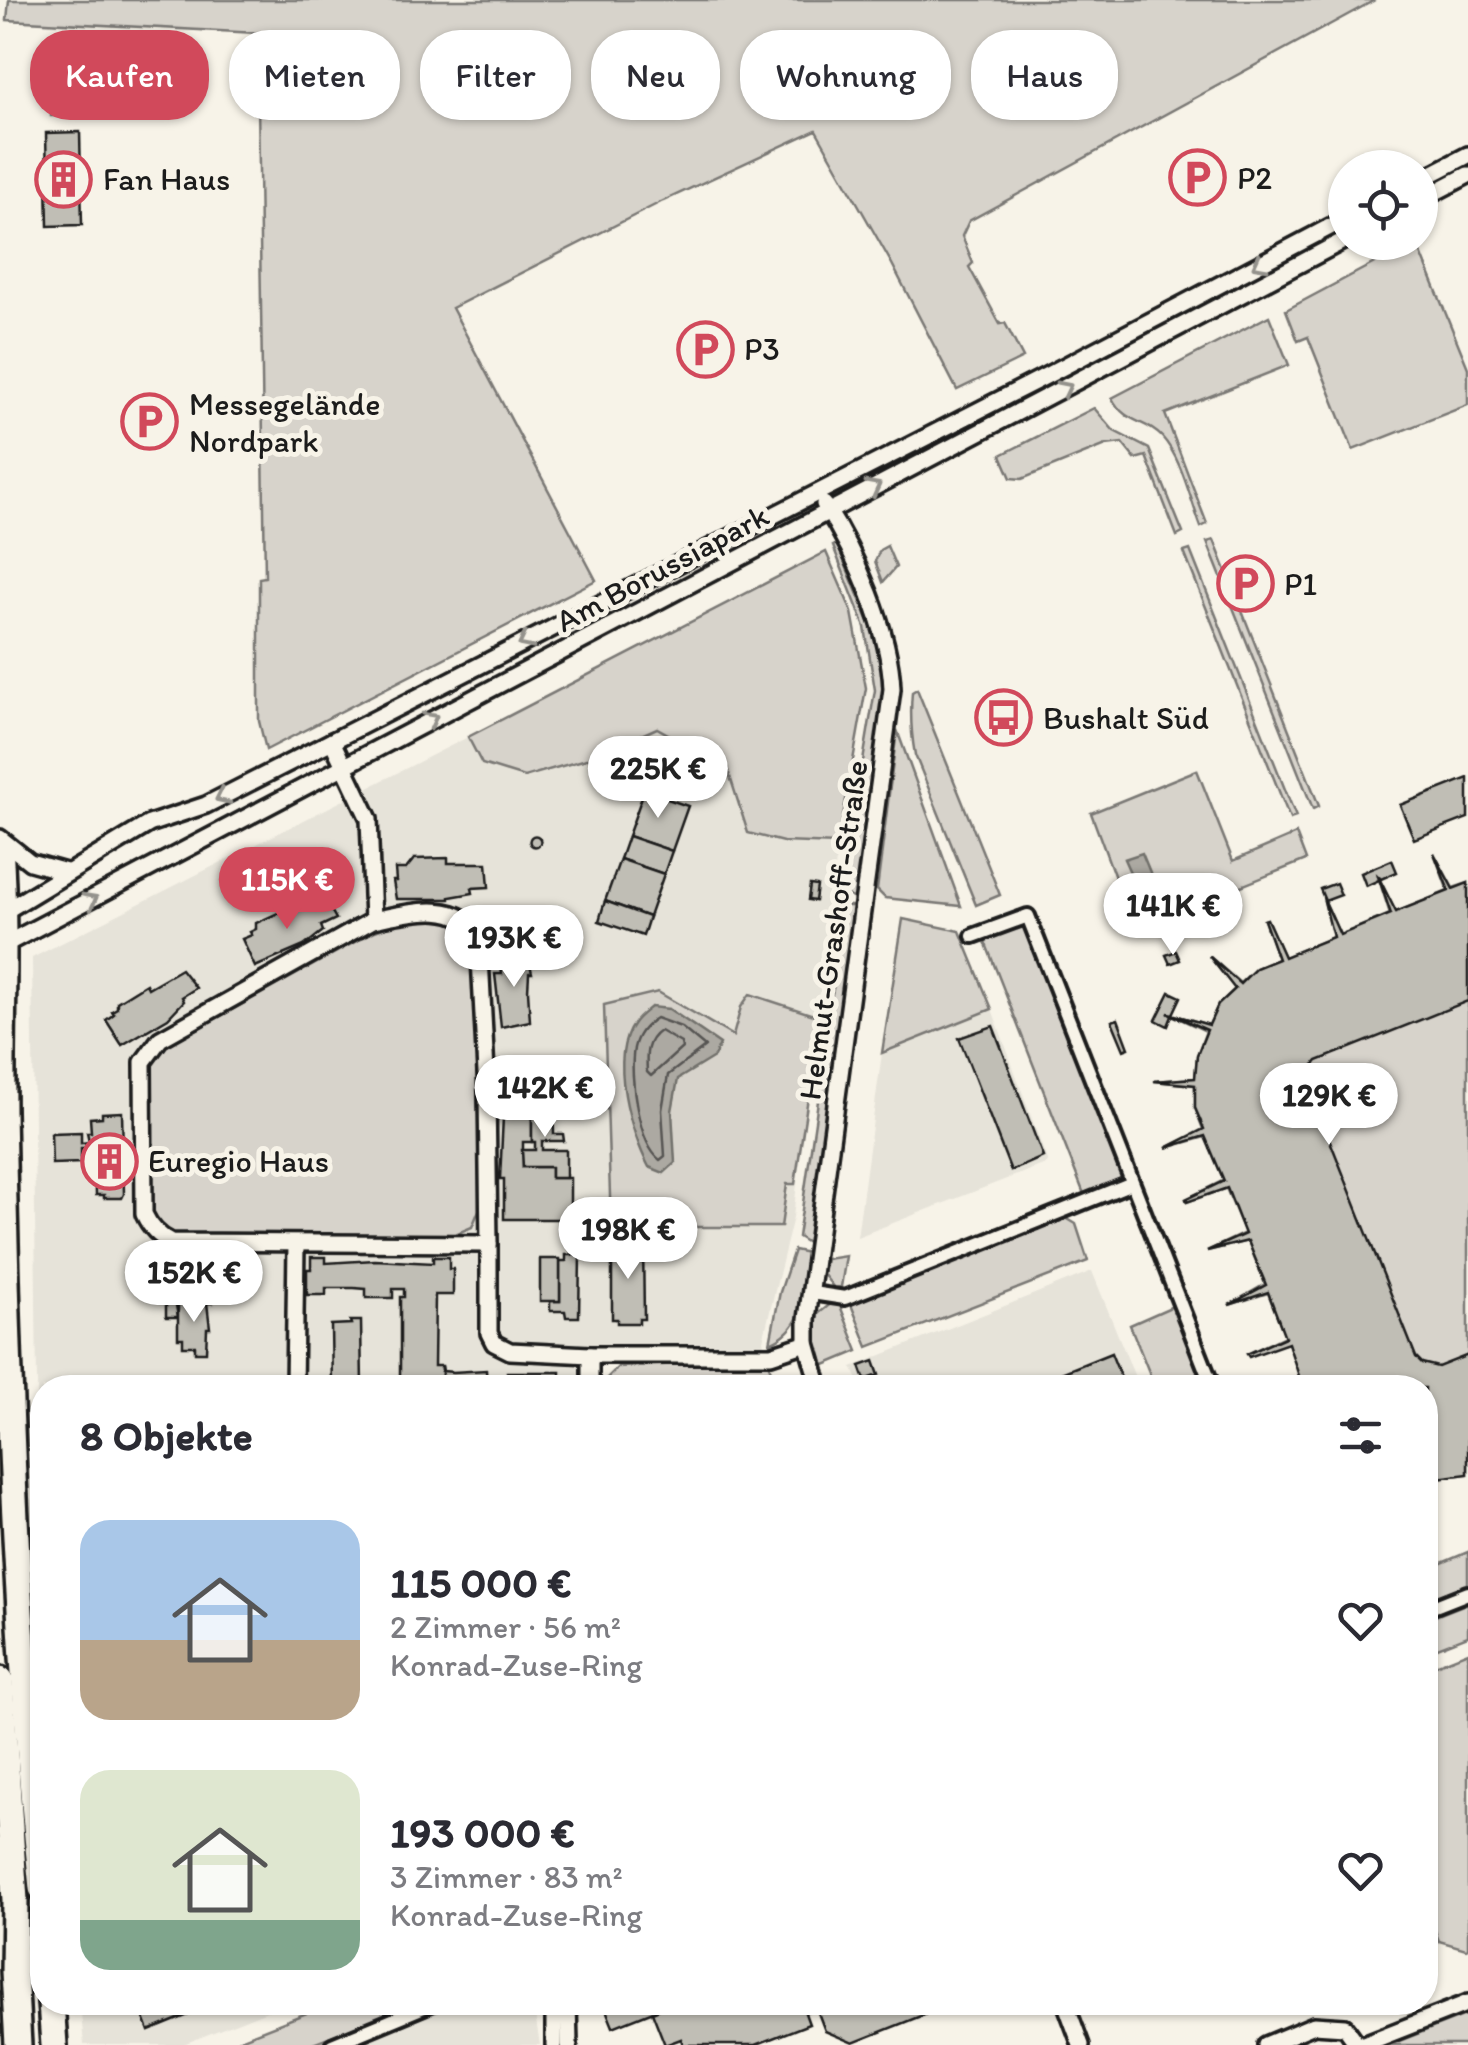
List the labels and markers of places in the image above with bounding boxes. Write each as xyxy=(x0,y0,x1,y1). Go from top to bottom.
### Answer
parking icon: P2 xyxy=(1168,148,1228,208)
building icon: Fan Haus xyxy=(34,149,94,209)
place label: P2 xyxy=(1237,159,1272,197)
place label: Fan Haus xyxy=(103,160,230,198)
parking icon: P3 xyxy=(675,319,735,379)
place label: P3 xyxy=(744,330,780,368)
place label: Messegelände Nordpark xyxy=(189,385,380,460)
parking icon: Messegelände Nordpark xyxy=(120,392,180,452)
parking icon: P1 xyxy=(1215,554,1275,614)
place label: P1 xyxy=(1284,565,1317,603)
bus stop icon: Bushalt Süd xyxy=(974,688,1034,748)
place label: Bushalt Süd xyxy=(1043,699,1209,737)
pin: 225K € xyxy=(577,736,739,821)
pin: 115K € xyxy=(206,847,368,932)
pin: 141K € xyxy=(1092,873,1254,958)
pin: 193K € xyxy=(433,905,595,990)
pin: 142K € xyxy=(464,1055,626,1140)
pin: 129K € xyxy=(1248,1063,1410,1148)
building icon: Euregio Haus xyxy=(79,1131,139,1191)
place label: Euregio Haus xyxy=(148,1142,329,1180)
pin: 198K € xyxy=(547,1197,709,1282)
pin: 152K € xyxy=(113,1240,275,1325)

